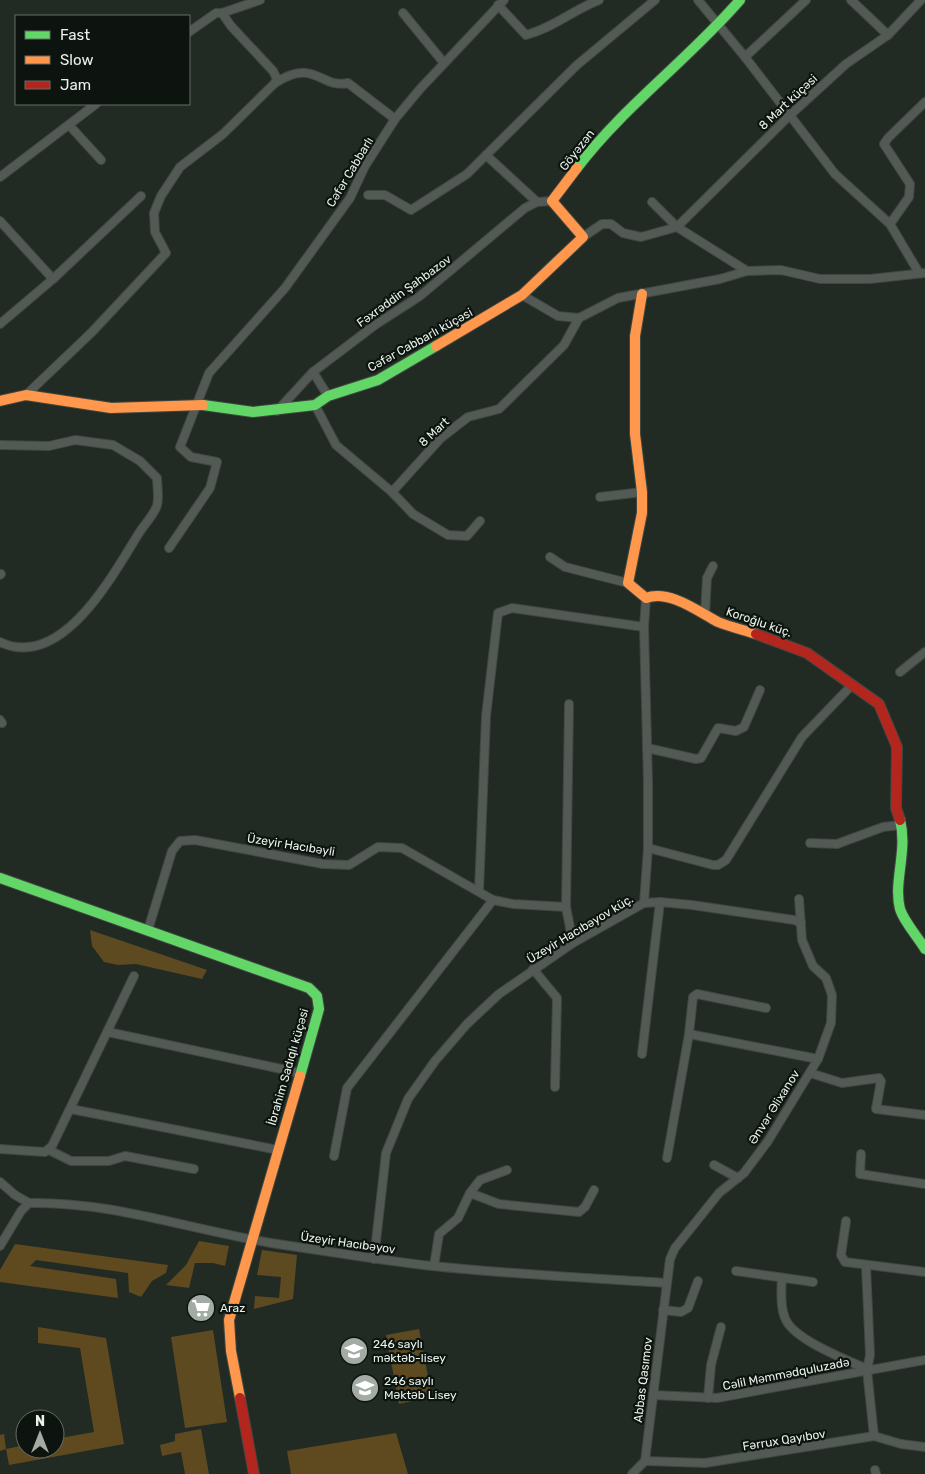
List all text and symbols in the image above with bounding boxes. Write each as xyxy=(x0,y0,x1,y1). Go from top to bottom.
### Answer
legend xyxy=(15,15,190,105)
text: Fast xyxy=(60,26,90,44)
text: Slow xyxy=(60,51,93,69)
street label: 8 Mart küçəsi xyxy=(756,71,820,133)
text: Jam xyxy=(60,76,91,94)
street label: Göyəzən xyxy=(557,127,597,173)
street label: Cəfər Cabbarlı xyxy=(324,134,376,210)
street label: Fəxrəddin Şahbazov xyxy=(354,252,454,330)
street label: Cəfər Cabbarlı küçəsi xyxy=(365,305,475,375)
street label: 8 Mart xyxy=(416,414,452,449)
street label: Koroğlu küç. xyxy=(724,604,794,640)
street label: Üzeyir Hacıbəyli xyxy=(246,831,336,859)
street label: Üzeyir Hacıbəyov küç. xyxy=(524,892,636,966)
street label: İbrahim Sadıqlı küçəsi xyxy=(265,1007,311,1127)
street label: Ənvər Əlixanov xyxy=(746,1067,803,1147)
street label: Üzeyir Hacıbəyov xyxy=(300,1229,397,1257)
supermarket icon: Araz xyxy=(186,1293,216,1323)
place label: Araz xyxy=(220,1301,245,1315)
school or university icon: 246 saylı məktəb-lisey xyxy=(339,1336,369,1366)
street label: Abbas Qasımov xyxy=(631,1336,655,1423)
place label: 246 saylı məktəb-lisey xyxy=(373,1337,446,1365)
street label: Cəlil Məmmədquluzadə xyxy=(721,1355,851,1393)
school or university icon: 246 saylı Məktəb Lisey xyxy=(350,1373,380,1403)
place label: 246 saylı Məktəb Lisey xyxy=(384,1374,457,1402)
north arrow xyxy=(15,1409,65,1459)
text: N xyxy=(35,1413,45,1430)
street label: Fərrux Qayıbov xyxy=(741,1426,827,1453)

